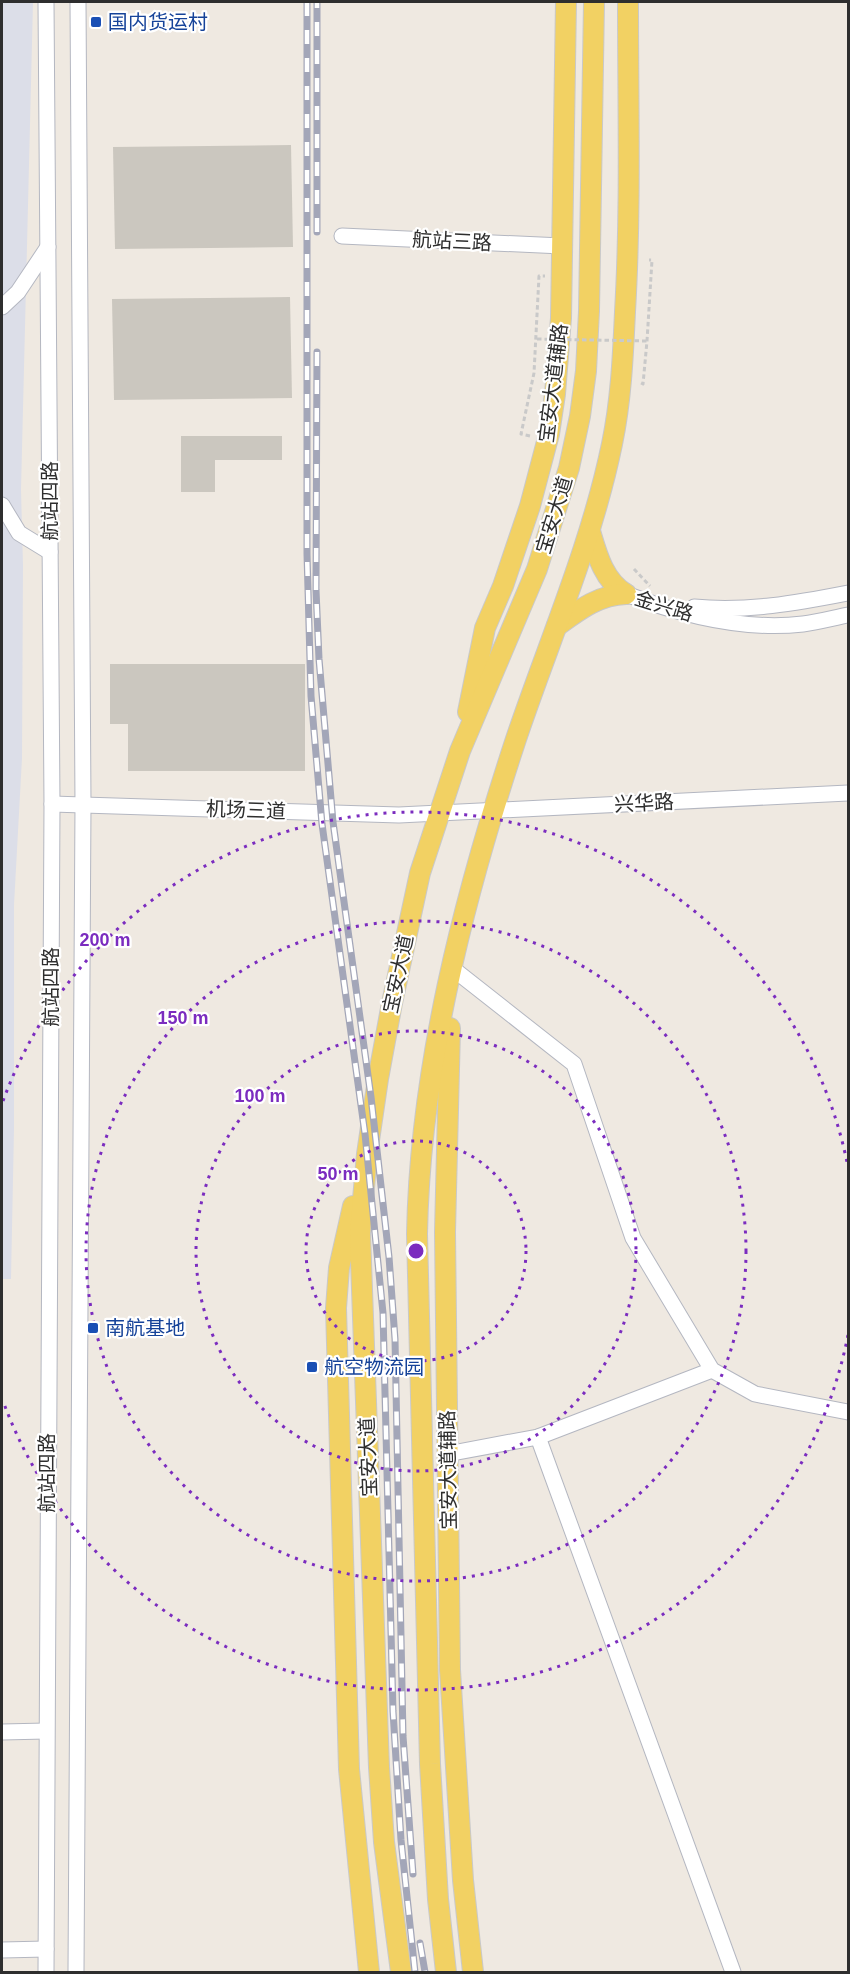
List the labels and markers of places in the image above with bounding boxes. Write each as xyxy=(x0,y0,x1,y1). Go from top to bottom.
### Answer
place label: 国内货运村 xyxy=(108,11,208,33)
marker: 国内货运村 xyxy=(89,15,103,29)
centre of rings xyxy=(406,1241,426,1261)
place label: 南航基地 xyxy=(105,1317,185,1339)
marker: 南航基地 xyxy=(86,1321,100,1335)
place label: 航空物流园 xyxy=(324,1356,424,1378)
marker: 航空物流园 xyxy=(305,1360,319,1374)

